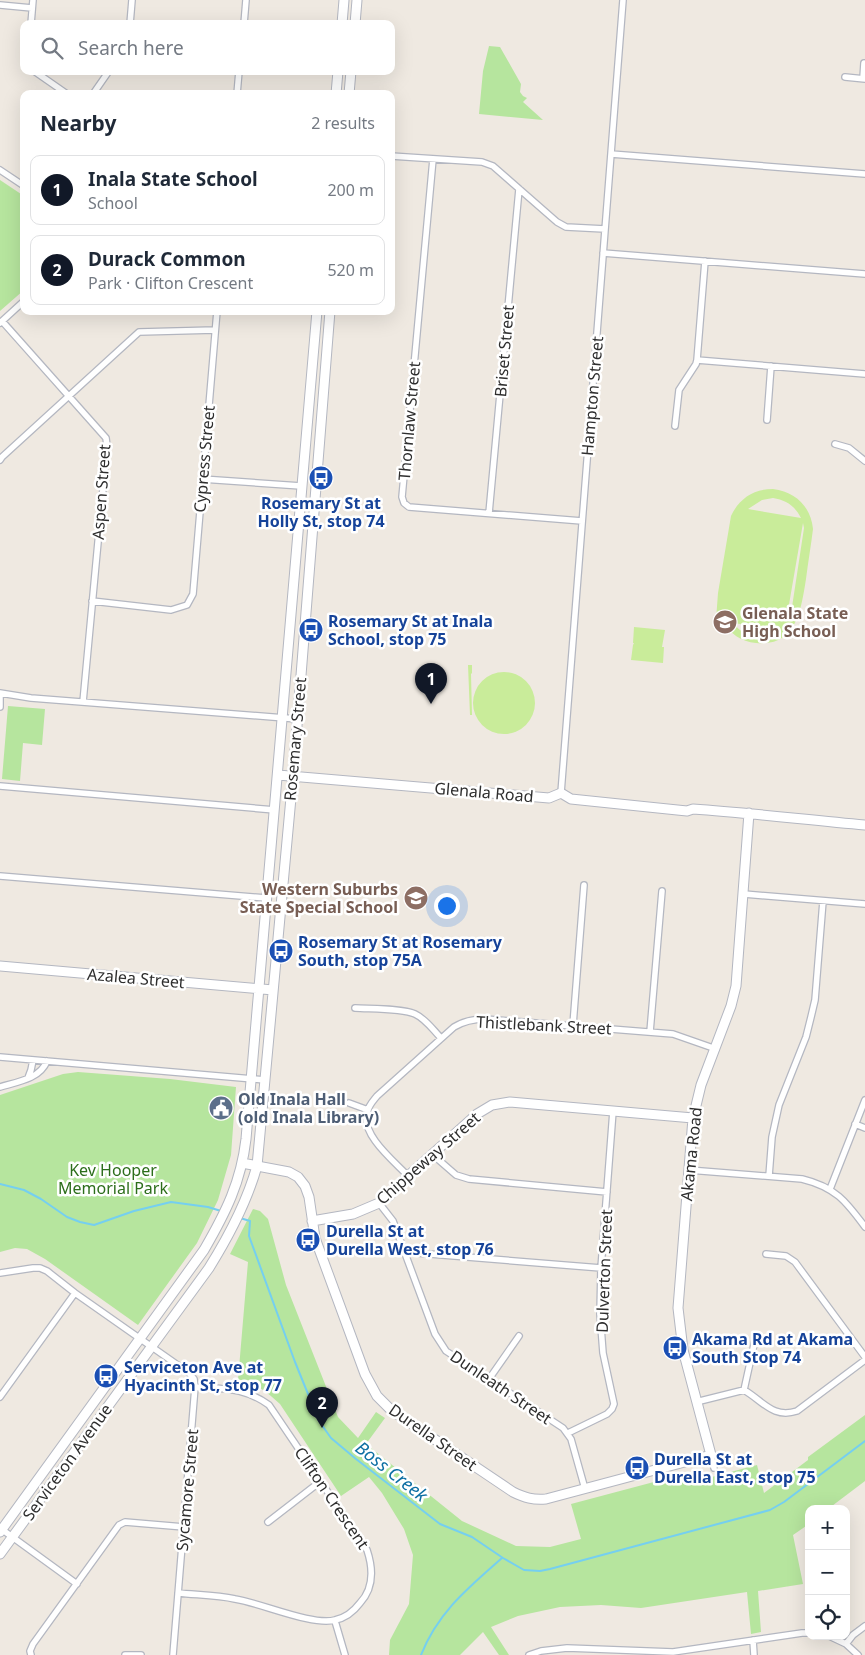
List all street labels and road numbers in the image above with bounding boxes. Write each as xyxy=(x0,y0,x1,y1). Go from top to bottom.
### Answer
street label: Briset Street xyxy=(489,304,519,398)
street label: Hampton Street xyxy=(576,335,608,457)
street label: Thornlaw Street xyxy=(393,360,425,481)
street label: Cypress Street xyxy=(188,404,220,514)
street label: Aspen Street xyxy=(87,443,115,540)
street label: Rosemary Street xyxy=(279,676,311,802)
street label: Glenala Road xyxy=(434,777,534,807)
street label: Azalea Street xyxy=(86,963,186,993)
street label: Thistlebank Street xyxy=(476,1010,612,1040)
street label: Akama Road xyxy=(675,1106,707,1202)
street label: Chippeway Street xyxy=(371,1107,485,1209)
street label: Dulverton Street xyxy=(591,1209,617,1333)
street label: Dunleath Street xyxy=(446,1345,556,1429)
street label: Durella Street xyxy=(385,1398,482,1476)
street label: Serviceton Avenue xyxy=(17,1399,117,1525)
street label: Sycamore Street xyxy=(171,1428,203,1552)
street label: Clifton Crescent xyxy=(290,1443,374,1554)

